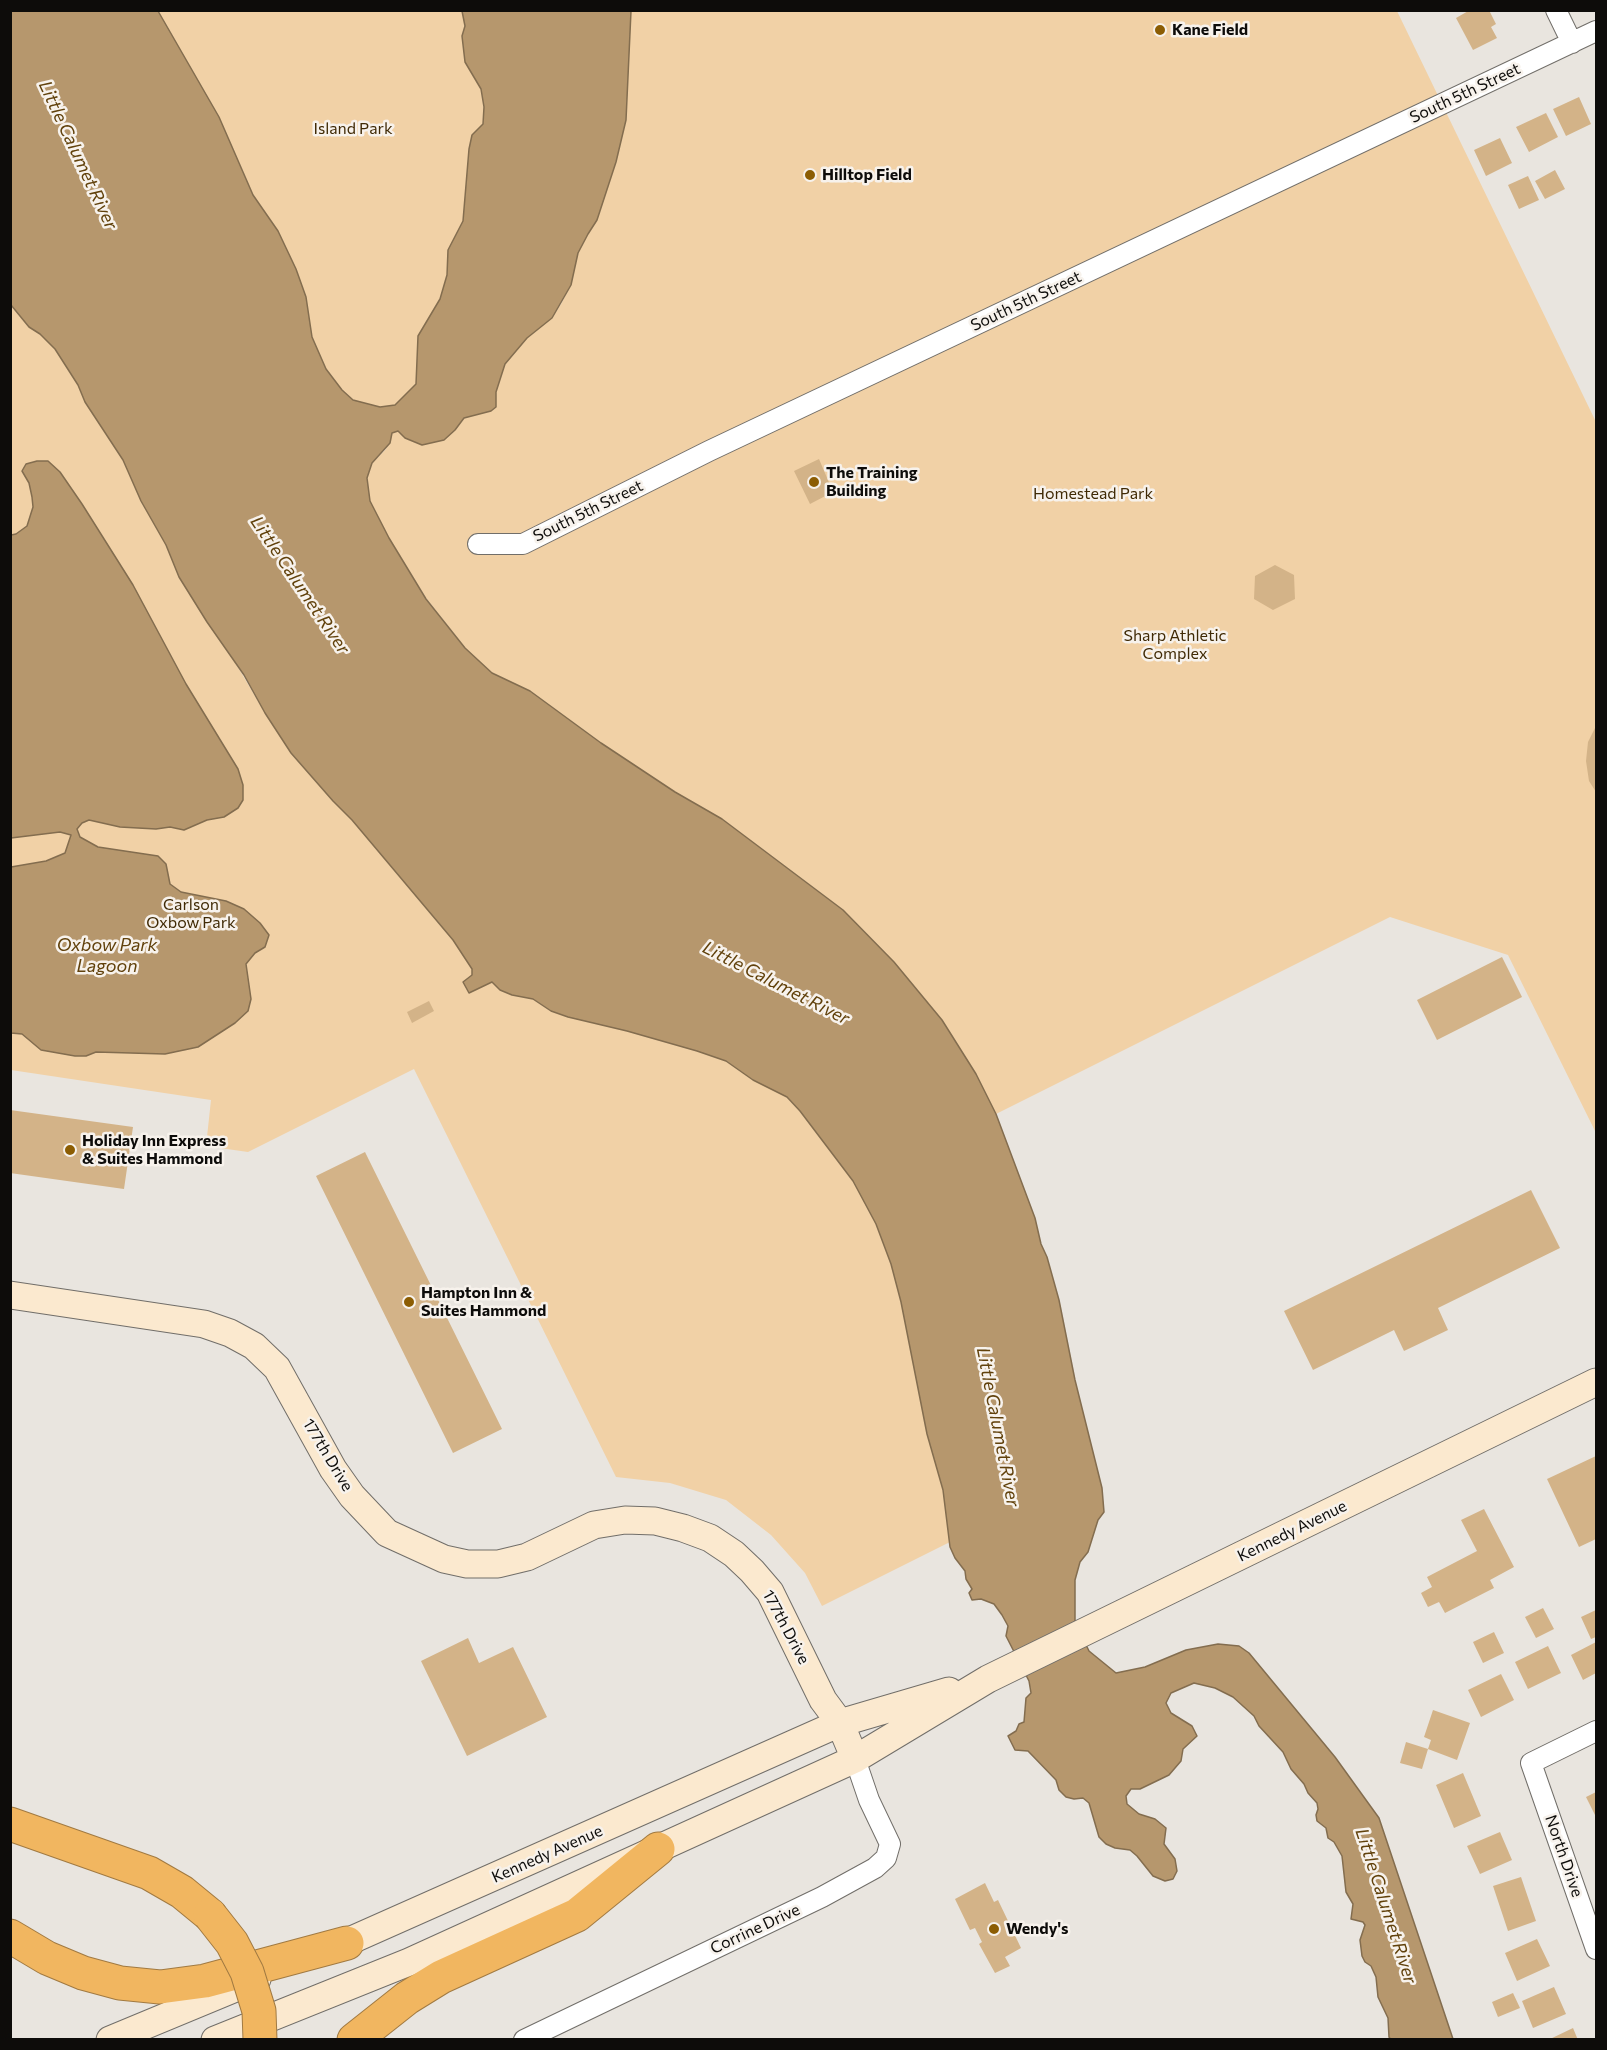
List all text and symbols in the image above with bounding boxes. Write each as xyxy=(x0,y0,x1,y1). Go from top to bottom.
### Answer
place label: Kane Field xyxy=(1172,20,1248,40)
marker: Kane Field xyxy=(1153,23,1167,37)
street label: South 5th Street xyxy=(1407,59,1523,127)
water label: Little Calumet River xyxy=(34,77,122,233)
park label: Island Park xyxy=(313,119,393,139)
place label: Hilltop Field xyxy=(822,165,912,185)
marker: Hilltop Field xyxy=(803,168,817,182)
street label: South 5th Street xyxy=(968,267,1084,335)
place label: The Training Building xyxy=(826,463,917,501)
marker: The Training Building xyxy=(807,475,821,489)
street label: South 5th Street xyxy=(530,476,646,546)
park label: Homestead Park xyxy=(1033,484,1153,504)
water label: Little Calumet River xyxy=(246,512,354,658)
park label: Sharp Athletic Complex xyxy=(1124,626,1226,664)
park label: Carlson Oxbow Park xyxy=(146,895,236,933)
water label: Oxbow Park Lagoon xyxy=(57,934,157,976)
water label: Little Calumet River xyxy=(699,937,853,1029)
place label: Holiday Inn Express & Suites Hammond xyxy=(82,1131,226,1169)
marker: Holiday Inn Express & Suites Hammond xyxy=(63,1143,77,1157)
place label: Hampton Inn & Suites Hammond xyxy=(421,1283,546,1321)
marker: Hampton Inn & Suites Hammond xyxy=(402,1295,416,1309)
water label: Little Calumet River xyxy=(972,1345,1024,1509)
street label: 177th Drive xyxy=(299,1415,357,1495)
street label: Kennedy Avenue xyxy=(1234,1496,1350,1566)
street label: 177th Drive xyxy=(758,1587,814,1667)
street label: North Drive xyxy=(1541,1812,1587,1900)
street label: Kennedy Avenue xyxy=(489,1821,605,1887)
water label: Little Calumet River xyxy=(1351,1826,1421,1986)
street label: Corrine Drive xyxy=(707,1900,803,1958)
place label: Wendy's xyxy=(1006,1919,1069,1939)
marker: Wendy's xyxy=(987,1922,1001,1936)

